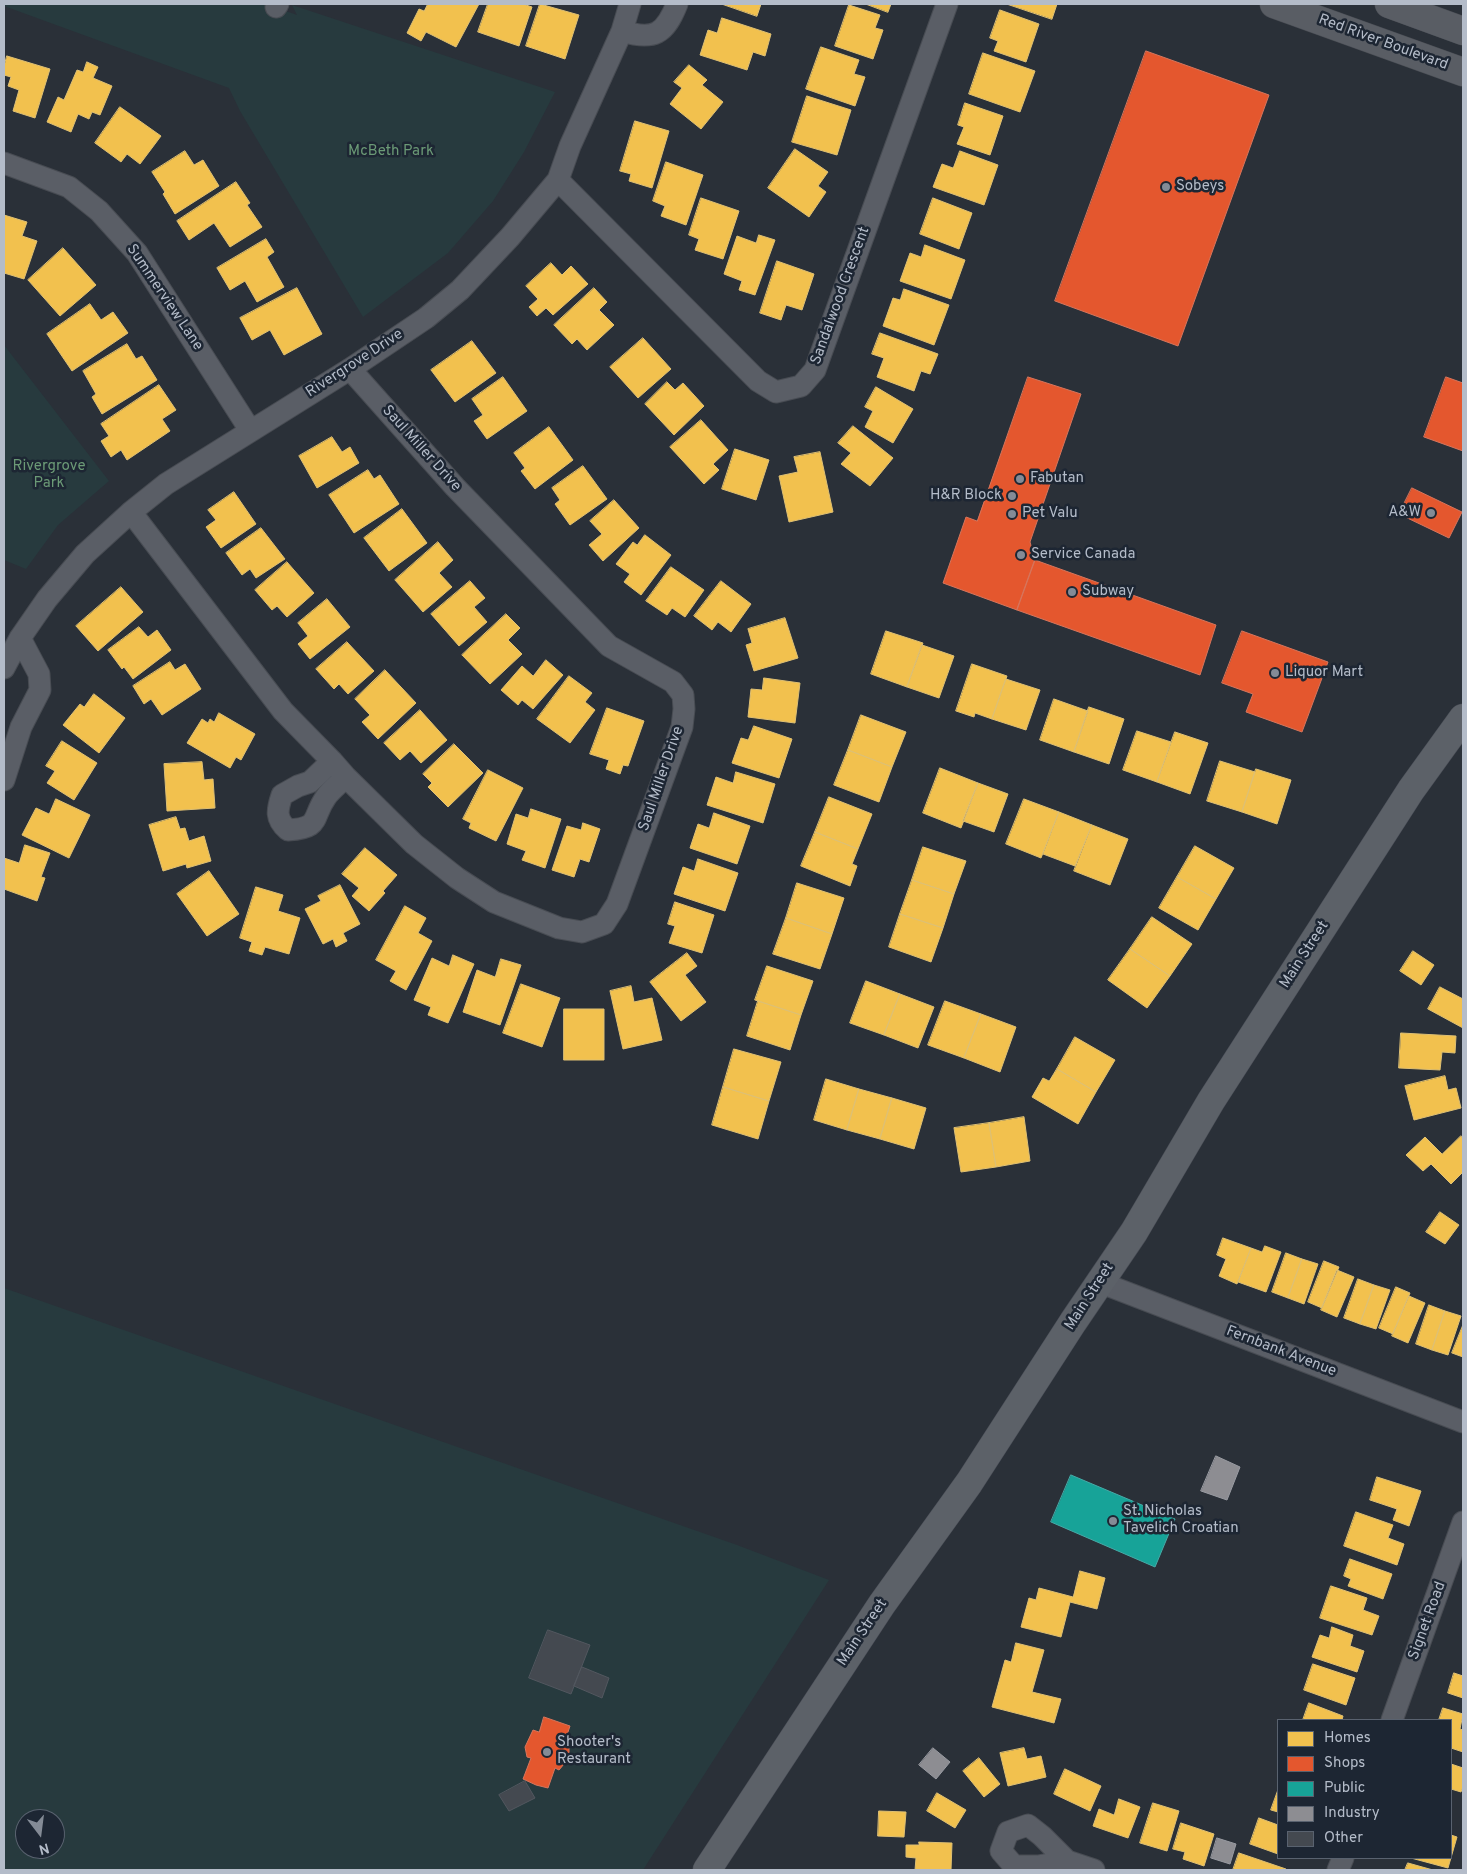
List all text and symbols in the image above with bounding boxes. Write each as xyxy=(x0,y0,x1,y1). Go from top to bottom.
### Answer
street label: Red River Boulevard xyxy=(1316,11,1450,75)
park label: McBeth Park xyxy=(348,143,434,161)
place label: Sobeys xyxy=(1176,178,1224,196)
marker: Sobeys xyxy=(1160,181,1172,193)
street label: Sandalwood Crescent xyxy=(808,225,874,367)
street label: Summerview Lane xyxy=(122,241,206,355)
street label: Rivergrove Drive xyxy=(303,326,407,402)
street label: Saul Miller Drive xyxy=(378,402,464,496)
park label: Rivergrove Park xyxy=(12,458,86,493)
place label: Fabutan xyxy=(1030,470,1084,488)
marker: Fabutan xyxy=(1014,473,1026,485)
place label: H&R Block xyxy=(930,487,1002,505)
marker: H&R Block xyxy=(1006,490,1018,502)
place label: A&W xyxy=(1388,504,1421,522)
place label: Pet Valu xyxy=(1022,505,1078,523)
marker: A&W xyxy=(1425,507,1437,519)
marker: Pet Valu xyxy=(1006,508,1018,520)
place label: Service Canada xyxy=(1031,546,1135,564)
marker: Service Canada xyxy=(1015,549,1027,561)
place label: Subway xyxy=(1082,583,1134,601)
marker: Subway xyxy=(1066,586,1078,598)
place label: Liquor Mart xyxy=(1285,664,1363,682)
marker: Liquor Mart xyxy=(1269,667,1281,679)
street label: Saul Miller Drive xyxy=(636,724,688,834)
street label: Main Street xyxy=(1277,918,1333,992)
street label: Main Street xyxy=(1062,1260,1118,1334)
street label: Fernbank Avenue xyxy=(1223,1323,1339,1381)
place label: St. Nicholas Tavelich Croatian xyxy=(1123,1503,1239,1538)
marker: St. Nicholas Tavelich Croatian xyxy=(1107,1515,1119,1527)
street label: Signet Road xyxy=(1406,1579,1450,1663)
street label: Main Street xyxy=(834,1596,892,1670)
legend xyxy=(1277,1719,1452,1859)
text: Homes xyxy=(1324,1729,1371,1748)
place label: Shooter's Restaurant xyxy=(557,1734,631,1769)
marker: Shooter's Restaurant xyxy=(541,1746,553,1758)
text: Shops xyxy=(1324,1754,1365,1773)
text: Public xyxy=(1324,1779,1365,1798)
text: Industry xyxy=(1324,1804,1380,1823)
north arrow xyxy=(15,1809,65,1859)
text: Other xyxy=(1324,1829,1363,1848)
text: N xyxy=(37,1838,51,1858)

